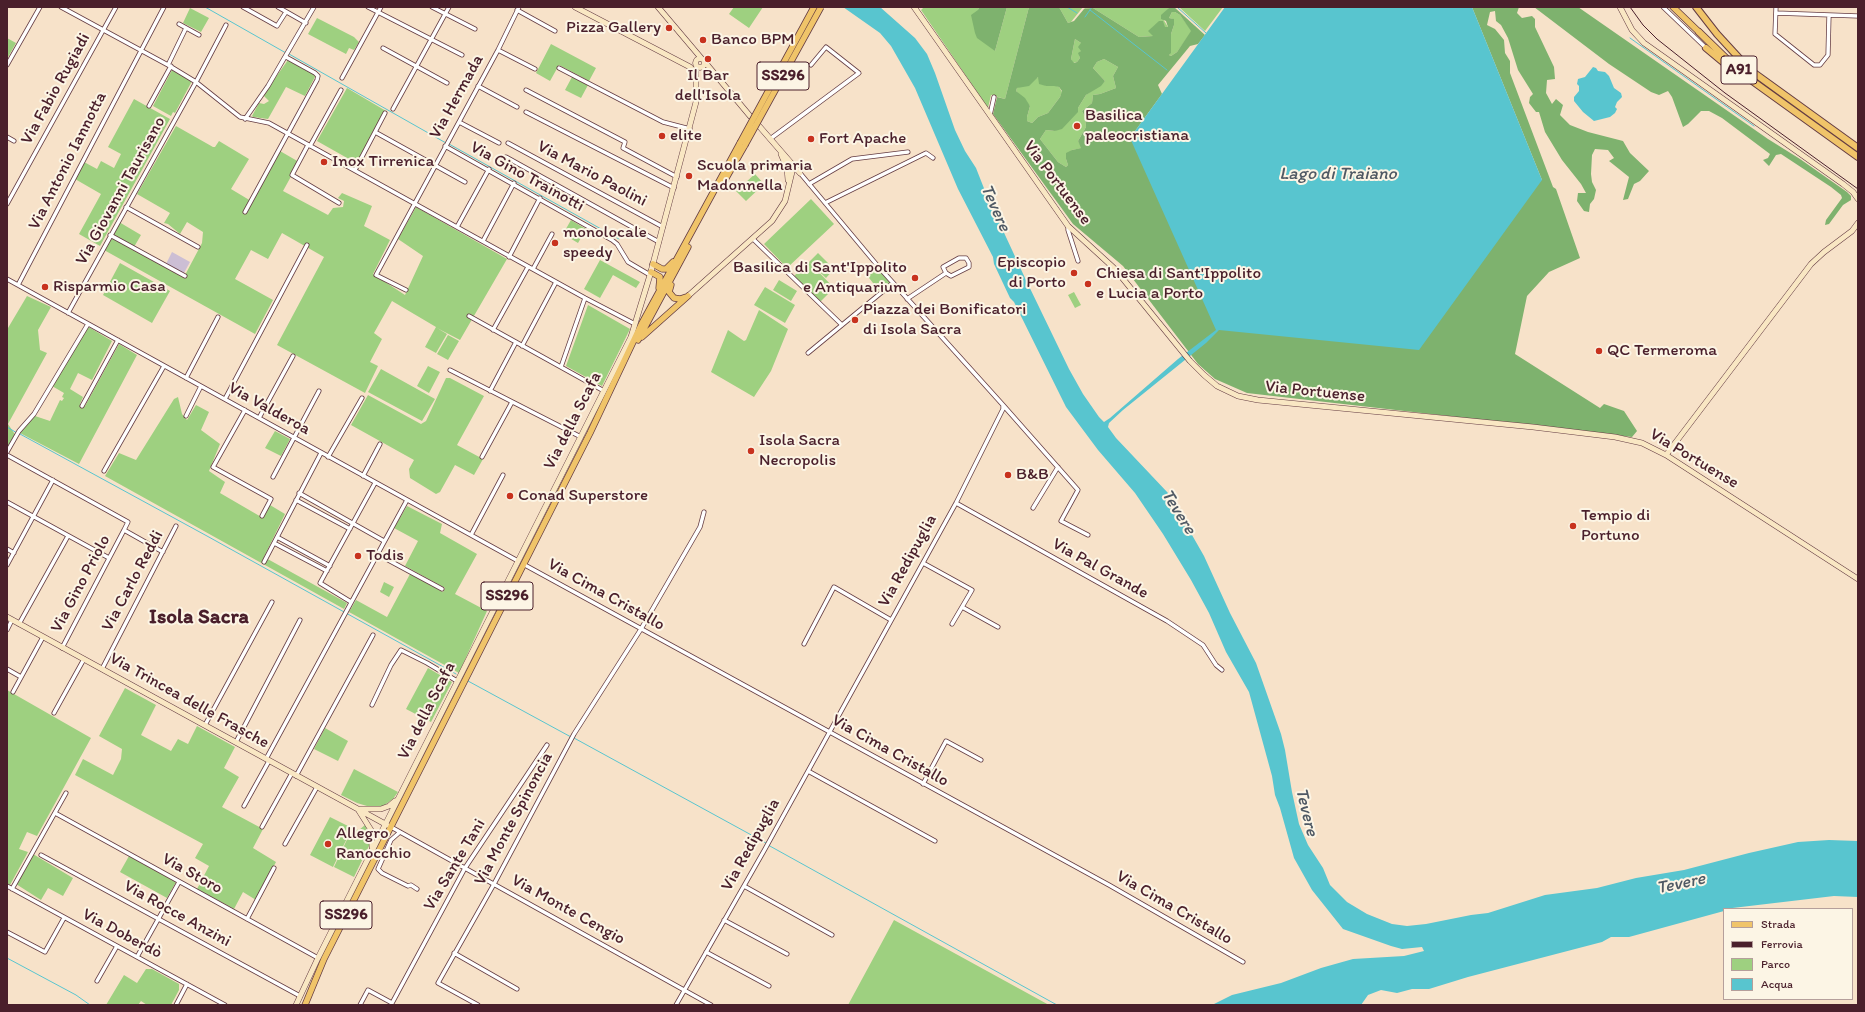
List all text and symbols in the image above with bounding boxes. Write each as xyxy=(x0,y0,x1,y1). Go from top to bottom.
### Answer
place label: Pizza Gallery xyxy=(566,18,661,38)
marker: Pizza Gallery xyxy=(664,23,674,33)
street label: Via Fabio Rugiadi xyxy=(17,30,95,148)
place label: Banco BPM xyxy=(711,30,795,50)
marker: Banco BPM xyxy=(698,35,708,45)
street label: Via Hermada xyxy=(425,51,489,143)
marker: Il Bar dell'Isola xyxy=(703,54,713,64)
road number: A91 xyxy=(1721,56,1757,84)
road number: SS296 xyxy=(757,62,809,90)
place label: Il Bar dell'Isola xyxy=(675,66,741,106)
street label: Via Antonio Iannotta xyxy=(24,89,112,233)
place label: Basilica paleocristiana xyxy=(1085,106,1189,146)
street label: Via Giovanni Taurisano xyxy=(72,113,170,269)
marker: Basilica paleocristiana xyxy=(1072,121,1082,131)
place label: elite xyxy=(670,126,702,146)
place label: Fort Apache xyxy=(819,129,906,149)
marker: elite xyxy=(657,131,667,141)
marker: Fort Apache xyxy=(806,134,816,144)
street label: Via Mario Paolini xyxy=(534,136,650,212)
street label: Via Gino Trainotti xyxy=(466,137,588,217)
street label: Via Portuense xyxy=(1019,137,1095,229)
place label: Inox Tirrenica xyxy=(332,152,434,172)
place label: Scuola primaria Madonnella xyxy=(697,156,812,196)
marker: Inox Tirrenica xyxy=(319,157,329,167)
water label: Lago di Traiano xyxy=(1279,163,1397,185)
marker: Scuola primaria Madonnella xyxy=(684,171,694,181)
water label: Tevere xyxy=(975,181,1015,235)
place label: monolocale speedy xyxy=(563,223,647,263)
marker: monolocale speedy xyxy=(550,238,560,248)
place label: Episcopio di Porto xyxy=(997,253,1066,293)
place label: Basilica di Sant'Ippolito e Antiquarium xyxy=(733,258,907,298)
place label: Chiesa di Sant'Ippolito e Lucia a Porto xyxy=(1096,264,1261,304)
marker: Episcopio di Porto xyxy=(1069,268,1079,278)
marker: Basilica di Sant'Ippolito e Antiquarium xyxy=(910,273,920,283)
place label: Risparmio Casa xyxy=(53,277,166,297)
marker: Chiesa di Sant'Ippolito e Lucia a Porto xyxy=(1083,279,1093,289)
marker: Risparmio Casa xyxy=(40,282,50,292)
place label: Piazza dei Bonificatori di Isola Sacra xyxy=(863,300,1026,340)
marker: Piazza dei Bonificatori di Isola Sacra xyxy=(850,315,860,325)
place label: QC Termeroma xyxy=(1607,341,1717,361)
marker: QC Termeroma xyxy=(1594,346,1604,356)
street label: Via della Scafa xyxy=(540,369,606,473)
street label: Via Portuense xyxy=(1264,377,1366,407)
street label: Via Valderoa xyxy=(224,378,314,440)
street label: Via Portuense xyxy=(1646,424,1742,494)
place label: Isola Sacra Necropolis xyxy=(759,431,840,471)
marker: Isola Sacra Necropolis xyxy=(746,446,756,456)
place label: B&B xyxy=(1016,465,1049,485)
marker: B&B xyxy=(1003,470,1013,480)
water label: Tevere xyxy=(1156,485,1200,539)
place label: Conad Superstore xyxy=(518,486,648,506)
marker: Conad Superstore xyxy=(505,491,515,501)
place label: Tempio di Portuno xyxy=(1581,506,1650,546)
street label: Via Redipuglia xyxy=(874,511,942,611)
marker: Tempio di Portuno xyxy=(1568,521,1578,531)
street label: Via Carlo Reddi xyxy=(98,527,168,635)
street label: Via Gino Priolo xyxy=(47,532,115,636)
street label: Via Pal Grande xyxy=(1048,534,1152,604)
place label: Todis xyxy=(366,546,404,566)
marker: Todis xyxy=(353,551,363,561)
street label: Via Cima Cristallo xyxy=(544,554,668,636)
road number: SS296 xyxy=(481,582,533,610)
district label: Isola Sacra xyxy=(149,605,249,631)
street label: Via Trincea delle Frasche xyxy=(106,649,272,753)
street label: Via della Scafa xyxy=(394,659,460,763)
street label: Via Cima Cristallo xyxy=(828,710,952,792)
street label: Via Monte Spinoncia xyxy=(470,749,558,889)
water label: Tevere xyxy=(1290,785,1322,839)
street label: Via Redipuglia xyxy=(717,795,785,895)
street label: Via Sante Tani xyxy=(420,815,490,915)
place label: Allegro Ranocchio xyxy=(336,824,411,864)
marker: Allegro Ranocchio xyxy=(323,839,333,849)
street label: Via Storo xyxy=(158,849,226,899)
street label: Via Cima Cristallo xyxy=(1112,866,1236,950)
water label: Tevere xyxy=(1655,868,1707,900)
street label: Via Monte Cengio xyxy=(508,870,628,950)
street label: Via Rocce Anzini xyxy=(120,876,234,952)
road number: SS296 xyxy=(320,901,372,929)
street label: Via Doberdò xyxy=(78,904,166,964)
legend xyxy=(1723,908,1853,1000)
text: Strada xyxy=(1761,917,1795,931)
text: Ferrovia xyxy=(1761,937,1803,951)
text: Parco xyxy=(1761,957,1790,971)
text: Acqua xyxy=(1761,977,1793,991)

